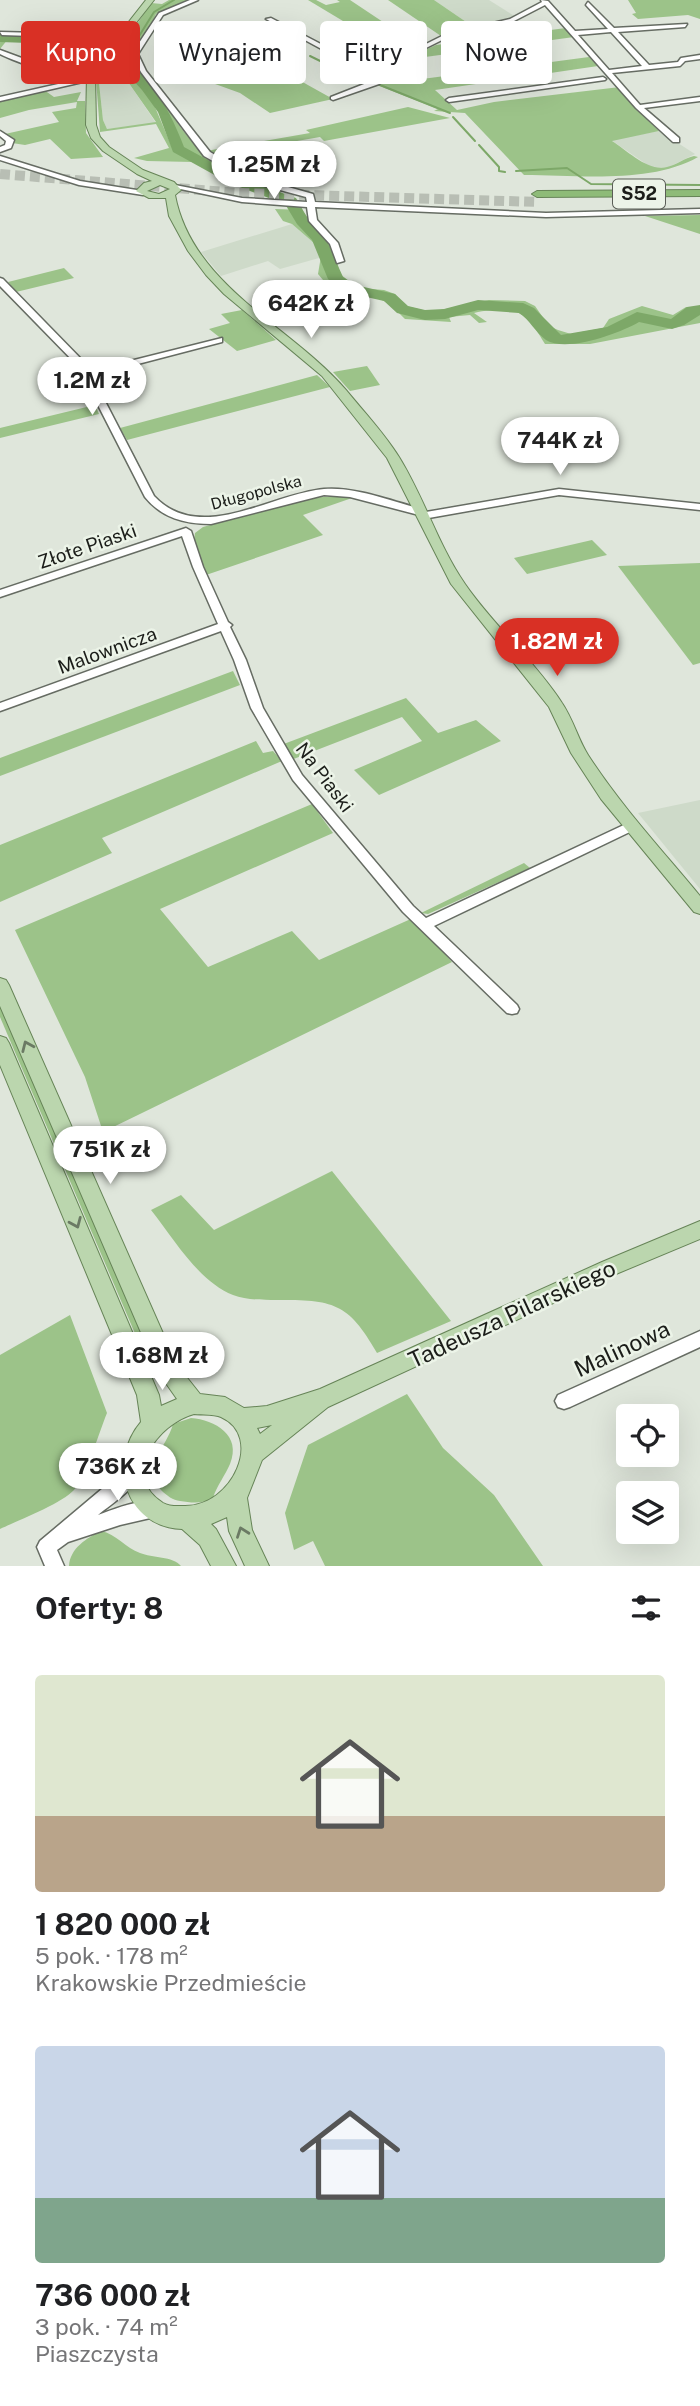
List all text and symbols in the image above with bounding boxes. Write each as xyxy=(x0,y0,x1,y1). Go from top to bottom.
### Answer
chip: Kupno xyxy=(21,21,140,84)
chip: Wynajem xyxy=(154,21,306,84)
chip: Filtry xyxy=(320,21,427,84)
chip: Nowe xyxy=(441,21,552,84)
pin: 1.25M zł xyxy=(202,142,346,201)
text: 1.25M zł xyxy=(228,150,320,177)
road number: S52 xyxy=(613,180,665,209)
pin: 642K zł xyxy=(246,280,376,340)
text: 642K zł xyxy=(268,289,354,316)
pin: 1.2M zł xyxy=(27,358,157,417)
text: 1.2M zł xyxy=(53,366,131,393)
pin: 744K zł xyxy=(495,418,625,477)
text: 744K zł xyxy=(517,426,603,453)
street label: Długopolska xyxy=(209,471,304,514)
street label: Złote Piaski xyxy=(35,519,139,573)
pin: 1.82M zł xyxy=(485,618,629,678)
street label: Malownicza xyxy=(55,622,159,678)
text: 1.82M zł xyxy=(511,627,603,654)
street label: Na Piaski xyxy=(292,738,358,816)
one-way arrow xyxy=(21,1041,35,1053)
pin: 751K zł xyxy=(45,1126,175,1186)
text: 751K zł xyxy=(69,1135,151,1162)
one-way arrow xyxy=(68,1216,82,1229)
street label: Tadeusza Pilarskiego xyxy=(404,1254,620,1373)
street label: Malinowa xyxy=(570,1315,674,1382)
pin: 1.68M zł xyxy=(90,1332,234,1392)
text: 1.68M zł xyxy=(116,1341,208,1368)
map controls xyxy=(616,1404,679,1544)
button: locate xyxy=(616,1404,679,1467)
pin: 736K zł xyxy=(53,1444,183,1503)
text: 736K zł xyxy=(75,1452,161,1479)
button: layers xyxy=(616,1481,679,1544)
one-way arrow xyxy=(236,1526,250,1538)
icon: filters xyxy=(627,1589,665,1627)
text: Oferty: 8 xyxy=(35,1590,163,1626)
icon: home xyxy=(287,1721,413,1847)
text: 1 820 000 zł xyxy=(35,1906,211,1942)
text: 5 pok. · 178 m² xyxy=(35,1942,188,1969)
text: Krakowskie Przedmieście xyxy=(35,1969,307,1996)
icon: home xyxy=(287,2092,413,2218)
text: 736 000 zł xyxy=(35,2277,191,2313)
text: 3 pok. · 74 m² xyxy=(35,2313,178,2340)
text: Piaszczysta xyxy=(35,2340,159,2367)

